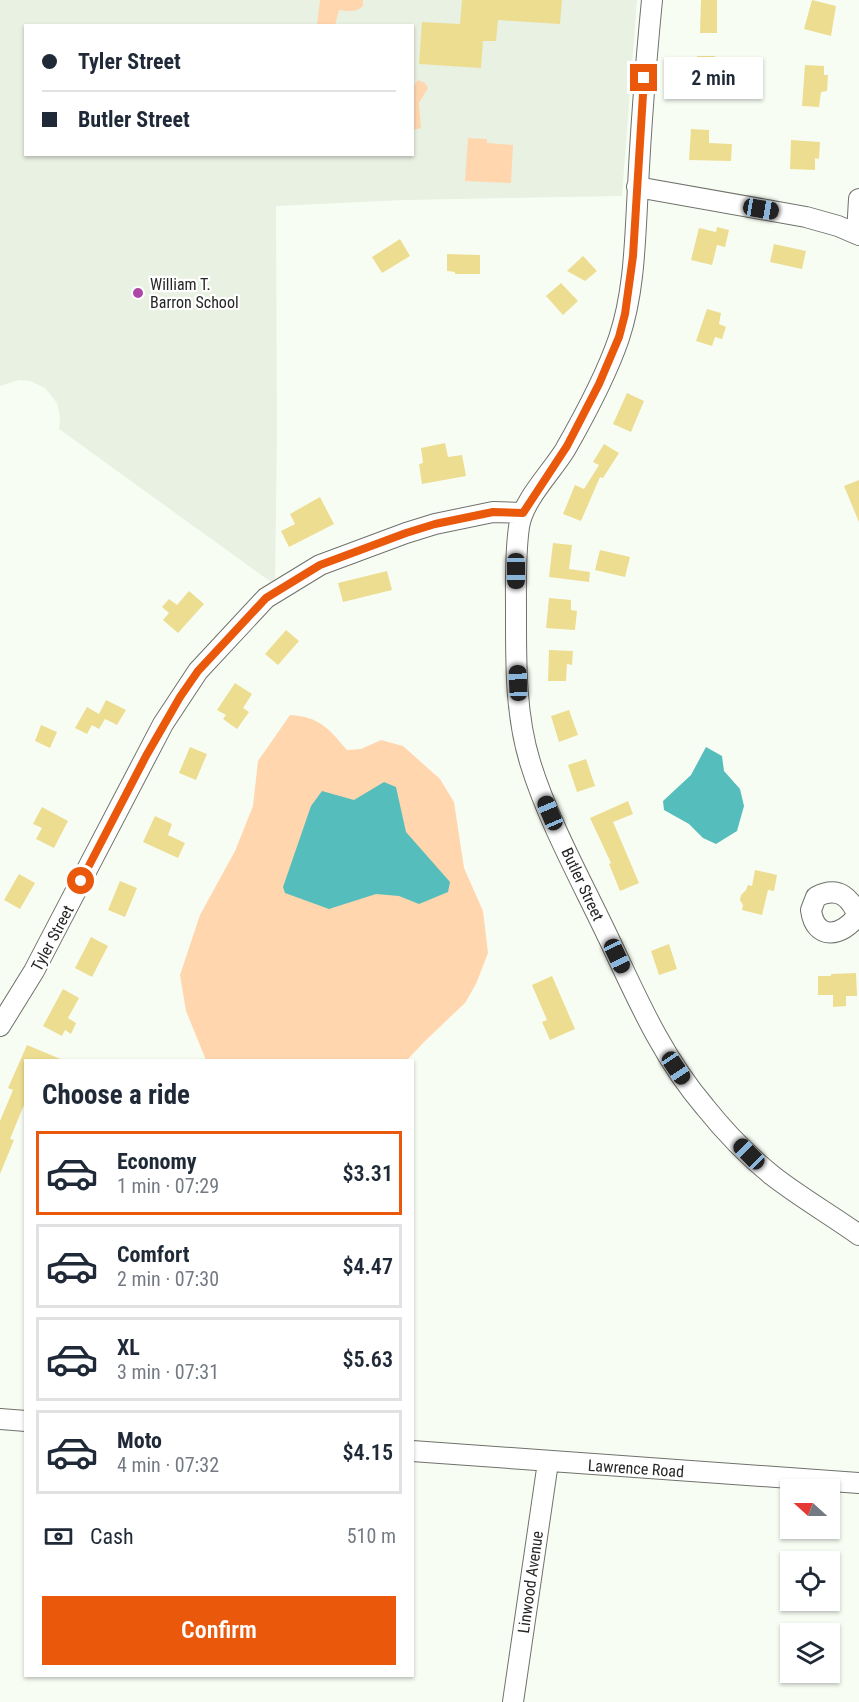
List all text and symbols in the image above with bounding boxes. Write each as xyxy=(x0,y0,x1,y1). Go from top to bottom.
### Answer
text: Tyler Street xyxy=(78,49,181,74)
callout: 2 min xyxy=(665,57,764,99)
route end xyxy=(630,64,657,91)
text: 2 min xyxy=(691,66,736,90)
text: Butler Street xyxy=(78,107,190,132)
car xyxy=(742,197,780,221)
place label: William T. Barron School xyxy=(150,275,239,312)
marker: William T. Barron School xyxy=(131,286,145,300)
car xyxy=(507,553,525,589)
car xyxy=(508,665,528,701)
car xyxy=(535,793,565,833)
street label: Butler Street xyxy=(557,845,608,924)
route start xyxy=(67,867,94,894)
street label: Tyler Street xyxy=(27,902,78,974)
car xyxy=(601,936,633,976)
car xyxy=(658,1048,694,1088)
text: Choose a ride xyxy=(42,1079,190,1111)
car xyxy=(730,1135,768,1173)
icon: car xyxy=(45,1146,99,1200)
text: Economy xyxy=(117,1149,197,1174)
text: $3.31 xyxy=(342,1161,393,1186)
text: 1 min · 07:29 xyxy=(117,1174,219,1198)
icon: car xyxy=(45,1239,99,1293)
text: Comfort xyxy=(117,1242,190,1267)
text: $4.47 xyxy=(342,1254,393,1279)
text: 2 min · 07:30 xyxy=(117,1267,219,1291)
icon: car xyxy=(45,1332,99,1386)
text: XL xyxy=(117,1335,140,1360)
text: $5.63 xyxy=(342,1347,393,1372)
text: 3 min · 07:31 xyxy=(117,1360,219,1384)
icon: car xyxy=(45,1425,99,1479)
text: Moto xyxy=(117,1428,162,1453)
text: $4.15 xyxy=(342,1440,393,1465)
text: 4 min · 07:32 xyxy=(117,1453,219,1477)
street label: Lawrence Road xyxy=(587,1456,685,1481)
north arrow xyxy=(780,1479,840,1539)
map controls xyxy=(780,1479,840,1683)
icon: cash xyxy=(42,1520,75,1553)
text: Cash xyxy=(90,1524,134,1549)
text: 510 m xyxy=(347,1524,396,1548)
street label: Linwood Avenue xyxy=(514,1530,547,1634)
button: locate xyxy=(780,1551,840,1611)
button: Confirm xyxy=(42,1596,396,1665)
button: layers xyxy=(780,1623,840,1683)

